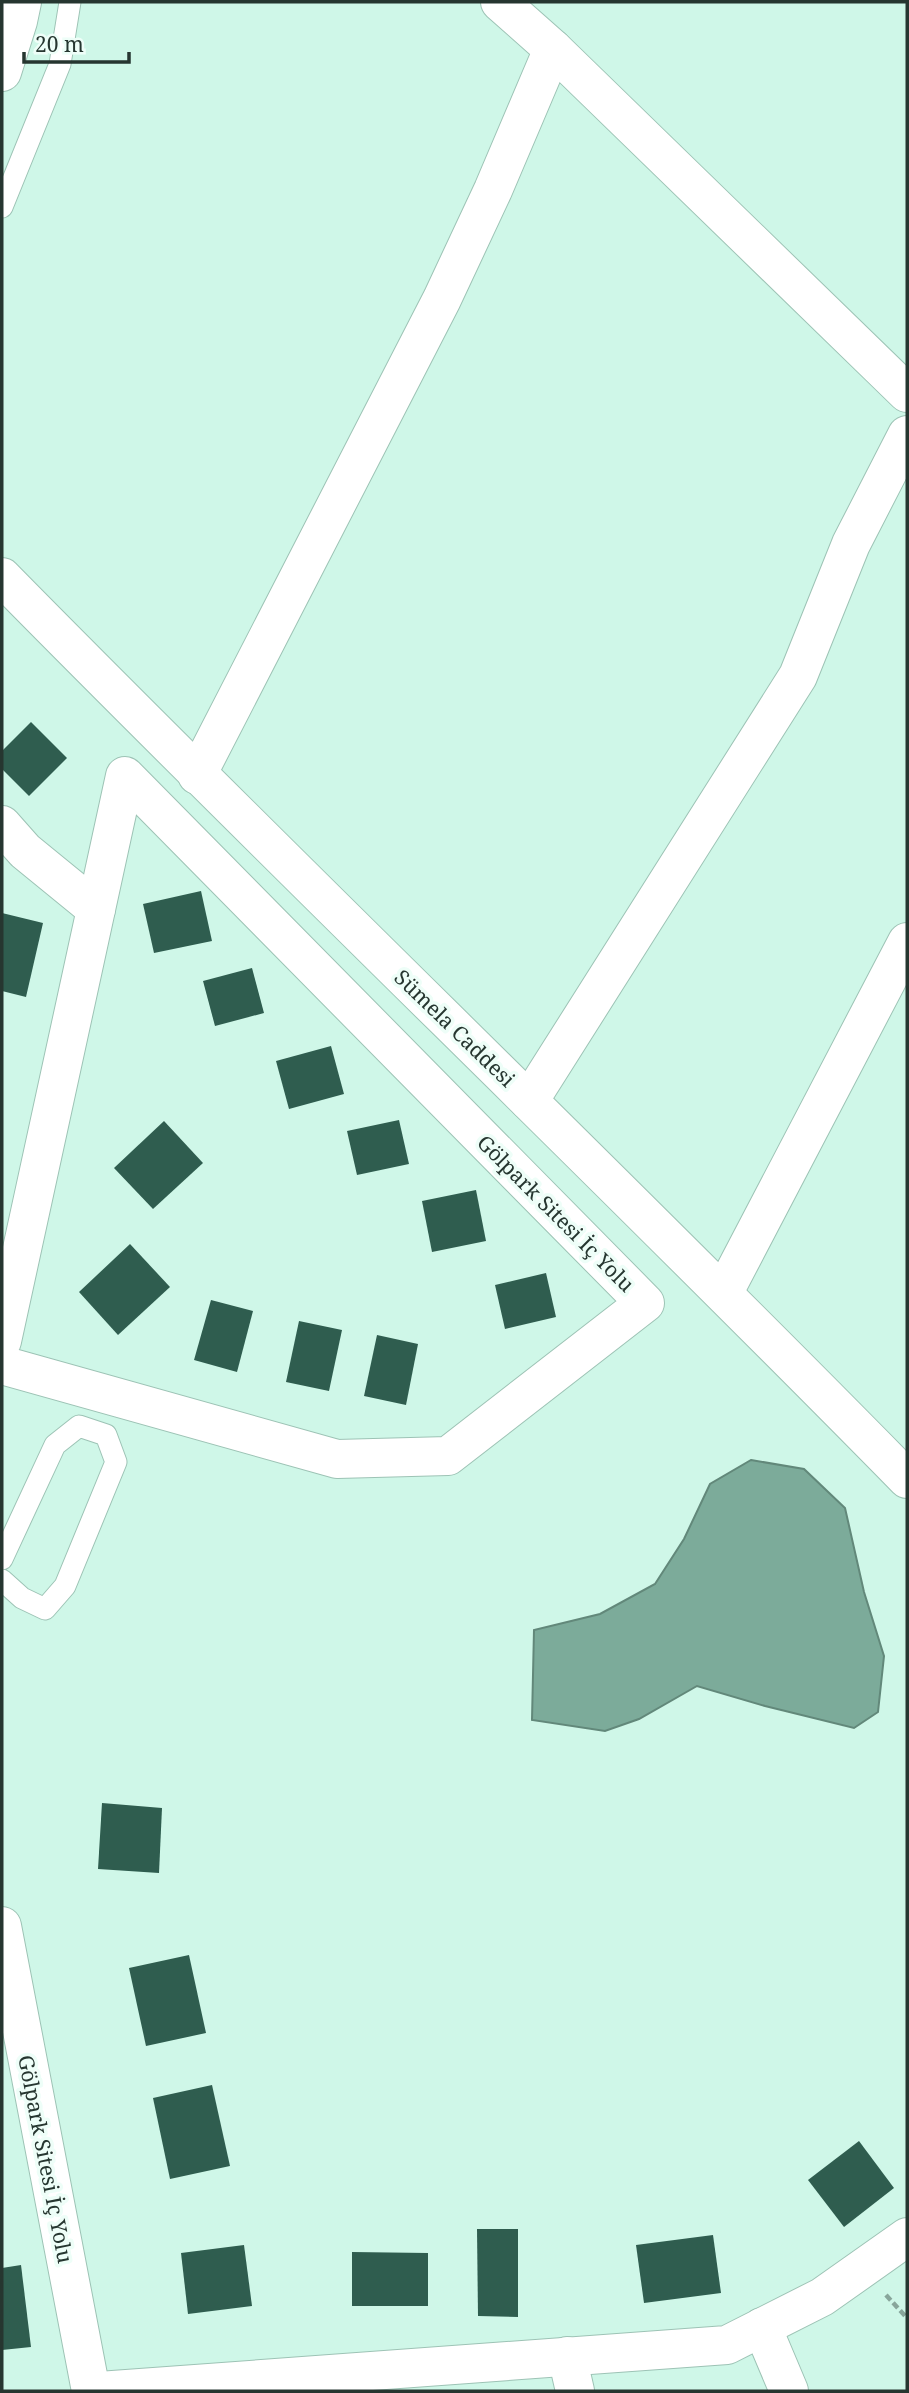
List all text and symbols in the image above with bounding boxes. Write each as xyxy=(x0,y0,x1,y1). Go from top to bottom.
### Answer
scale bar xyxy=(24,21,130,65)
text: 20 m xyxy=(35,30,84,58)
street label: Sümela Caddesi xyxy=(389,963,522,1093)
street label: Gölpark Sitesi İç Yolu xyxy=(471,1128,641,1298)
street label: Gölpark Sitesi İç Yolu xyxy=(12,2053,80,2265)

